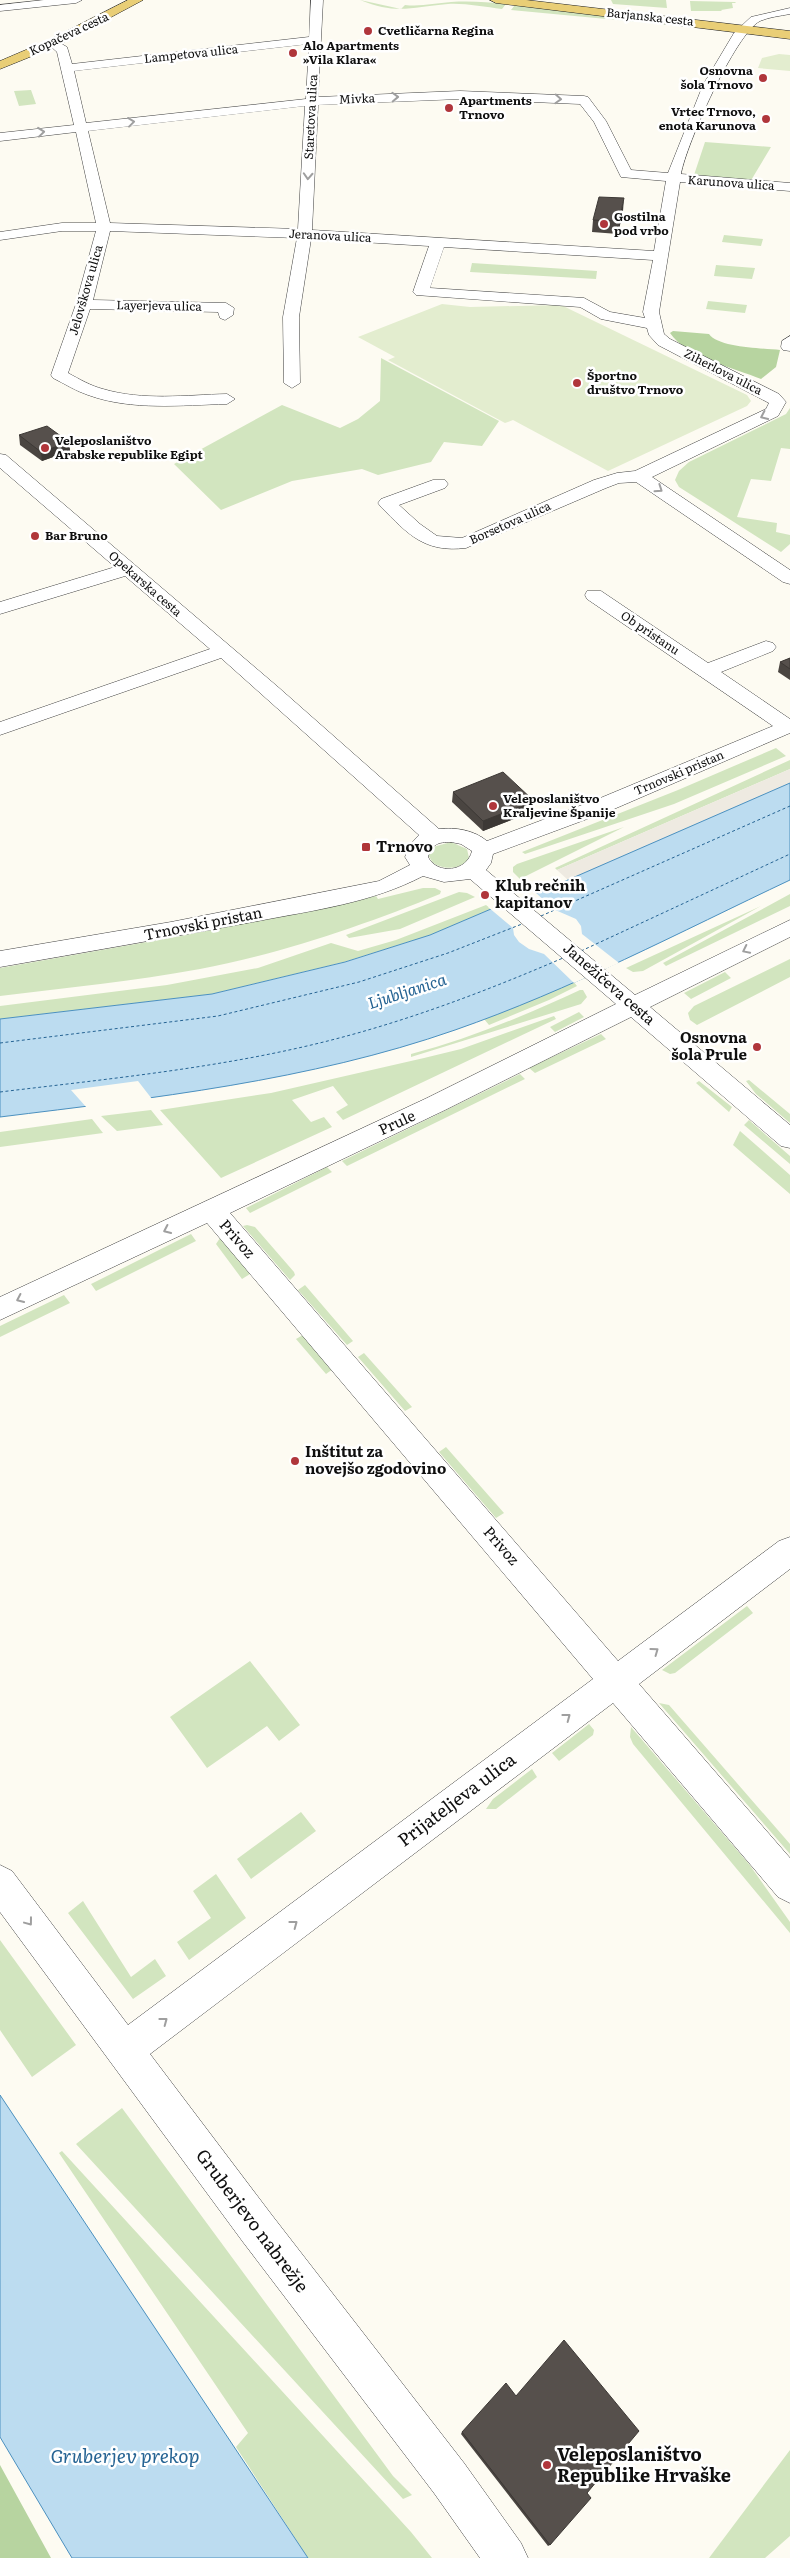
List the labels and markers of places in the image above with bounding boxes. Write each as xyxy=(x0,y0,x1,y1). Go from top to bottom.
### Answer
place label: Cvetličarna Regina xyxy=(378,21,494,39)
marker: Cvetličarna Regina xyxy=(362,25,374,37)
place label: Alo Apartments »Vila Klara« xyxy=(303,36,399,68)
marker: Alo Apartments »Vila Klara« xyxy=(287,47,299,59)
place label: Osnovna šola Trnovo xyxy=(680,61,754,93)
marker: Osnovna šola Trnovo xyxy=(757,72,769,84)
place label: Apartments Trnovo xyxy=(459,91,532,123)
marker: Apartments Trnovo xyxy=(443,102,455,114)
place label: Vrtec Trnovo, enota Karunova xyxy=(659,102,756,134)
marker: Vrtec Trnovo, enota Karunova xyxy=(760,113,772,125)
place label: Gostilna pod vrbo xyxy=(614,207,669,239)
marker: Gostilna pod vrbo xyxy=(598,218,610,230)
place label: Športno društvo Trnovo xyxy=(587,366,684,398)
marker: Športno društvo Trnovo xyxy=(571,377,583,389)
place label: Veleposlaništvo Arabske republike Egipt xyxy=(55,431,203,463)
marker: Veleposlaništvo Arabske republike Egipt xyxy=(39,442,51,454)
place label: Bar Bruno xyxy=(45,526,108,544)
marker: Bar Bruno xyxy=(29,530,41,542)
place label: Veleposlaništvo Kraljevine Španije xyxy=(503,789,616,821)
marker: Veleposlaništvo Kraljevine Španije xyxy=(487,800,499,812)
place label: Trnovo xyxy=(376,834,433,857)
marker: Trnovo xyxy=(360,841,372,853)
place label: Klub rečnih kapitanov xyxy=(495,873,585,913)
marker: Klub rečnih kapitanov xyxy=(479,889,491,901)
place label: Osnovna šola Prule xyxy=(671,1025,748,1065)
marker: Osnovna šola Prule xyxy=(751,1041,763,1053)
place label: Inštitut za novejšo zgodovino xyxy=(305,1439,446,1479)
marker: Inštitut za novejšo zgodovino xyxy=(289,1455,301,1467)
place label: Veleposlaništvo Republike Hrvaške xyxy=(557,2440,731,2488)
marker: Veleposlaništvo Republike Hrvaške xyxy=(541,2459,553,2471)

